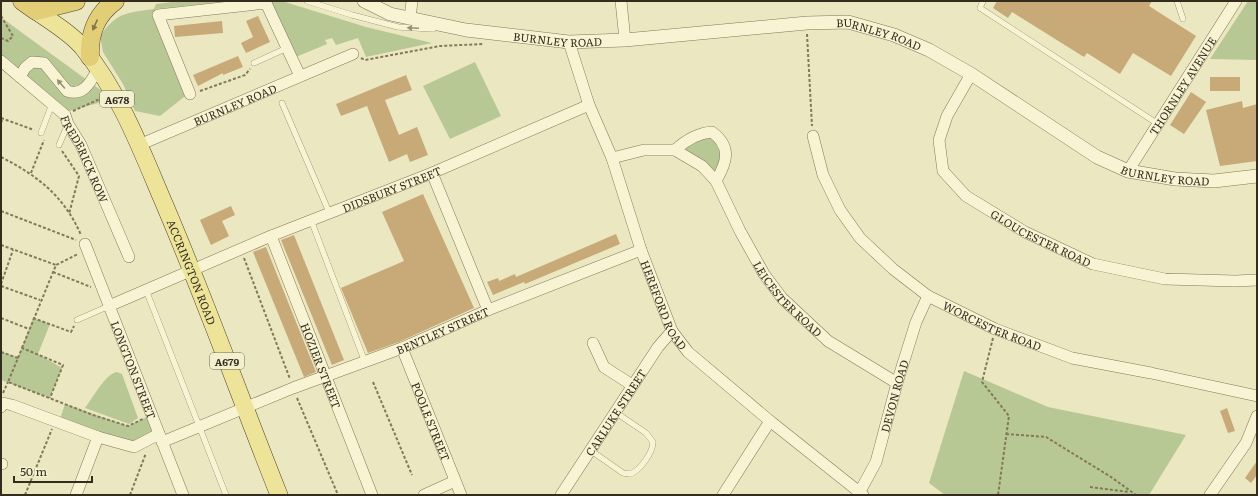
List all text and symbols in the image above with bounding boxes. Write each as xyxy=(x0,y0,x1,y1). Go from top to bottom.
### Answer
street label: BURNLEY ROAD xyxy=(836,14,924,54)
one-way arrow xyxy=(92,20,98,31)
one-way arrow xyxy=(406,25,419,31)
street label: BURNLEY ROAD xyxy=(512,28,602,50)
street label: THORNLEY AVENUE xyxy=(1145,33,1219,138)
one-way arrow xyxy=(57,78,66,89)
street label: BURNLEY ROAD xyxy=(191,80,279,129)
road number: A678 xyxy=(100,91,134,107)
street label: FREDERICK ROW xyxy=(58,113,113,205)
street label: BURNLEY ROAD xyxy=(1118,161,1210,189)
street label: DIDSBURY STREET xyxy=(340,162,444,215)
street label: GLOUCESTER ROAD xyxy=(988,205,1094,270)
street label: ACCRINGTON ROAD xyxy=(164,217,220,327)
street label: HEREFORD ROAD xyxy=(638,258,691,353)
street label: LEICESTER ROAD xyxy=(750,258,826,340)
street label: WORCESTER ROAD xyxy=(941,297,1044,354)
street label: BENTLEY STREET xyxy=(394,303,491,357)
street label: LONGTON STREET xyxy=(108,318,161,421)
street label: HOZIER STREET xyxy=(298,320,345,411)
road number: A679 xyxy=(210,353,244,369)
street label: DEVON ROAD xyxy=(876,358,912,434)
street label: CARLUKE STREET xyxy=(581,366,650,459)
street label: POOLE STREET xyxy=(408,379,454,463)
scale bar xyxy=(14,458,92,484)
text: 50 m xyxy=(20,462,47,480)

